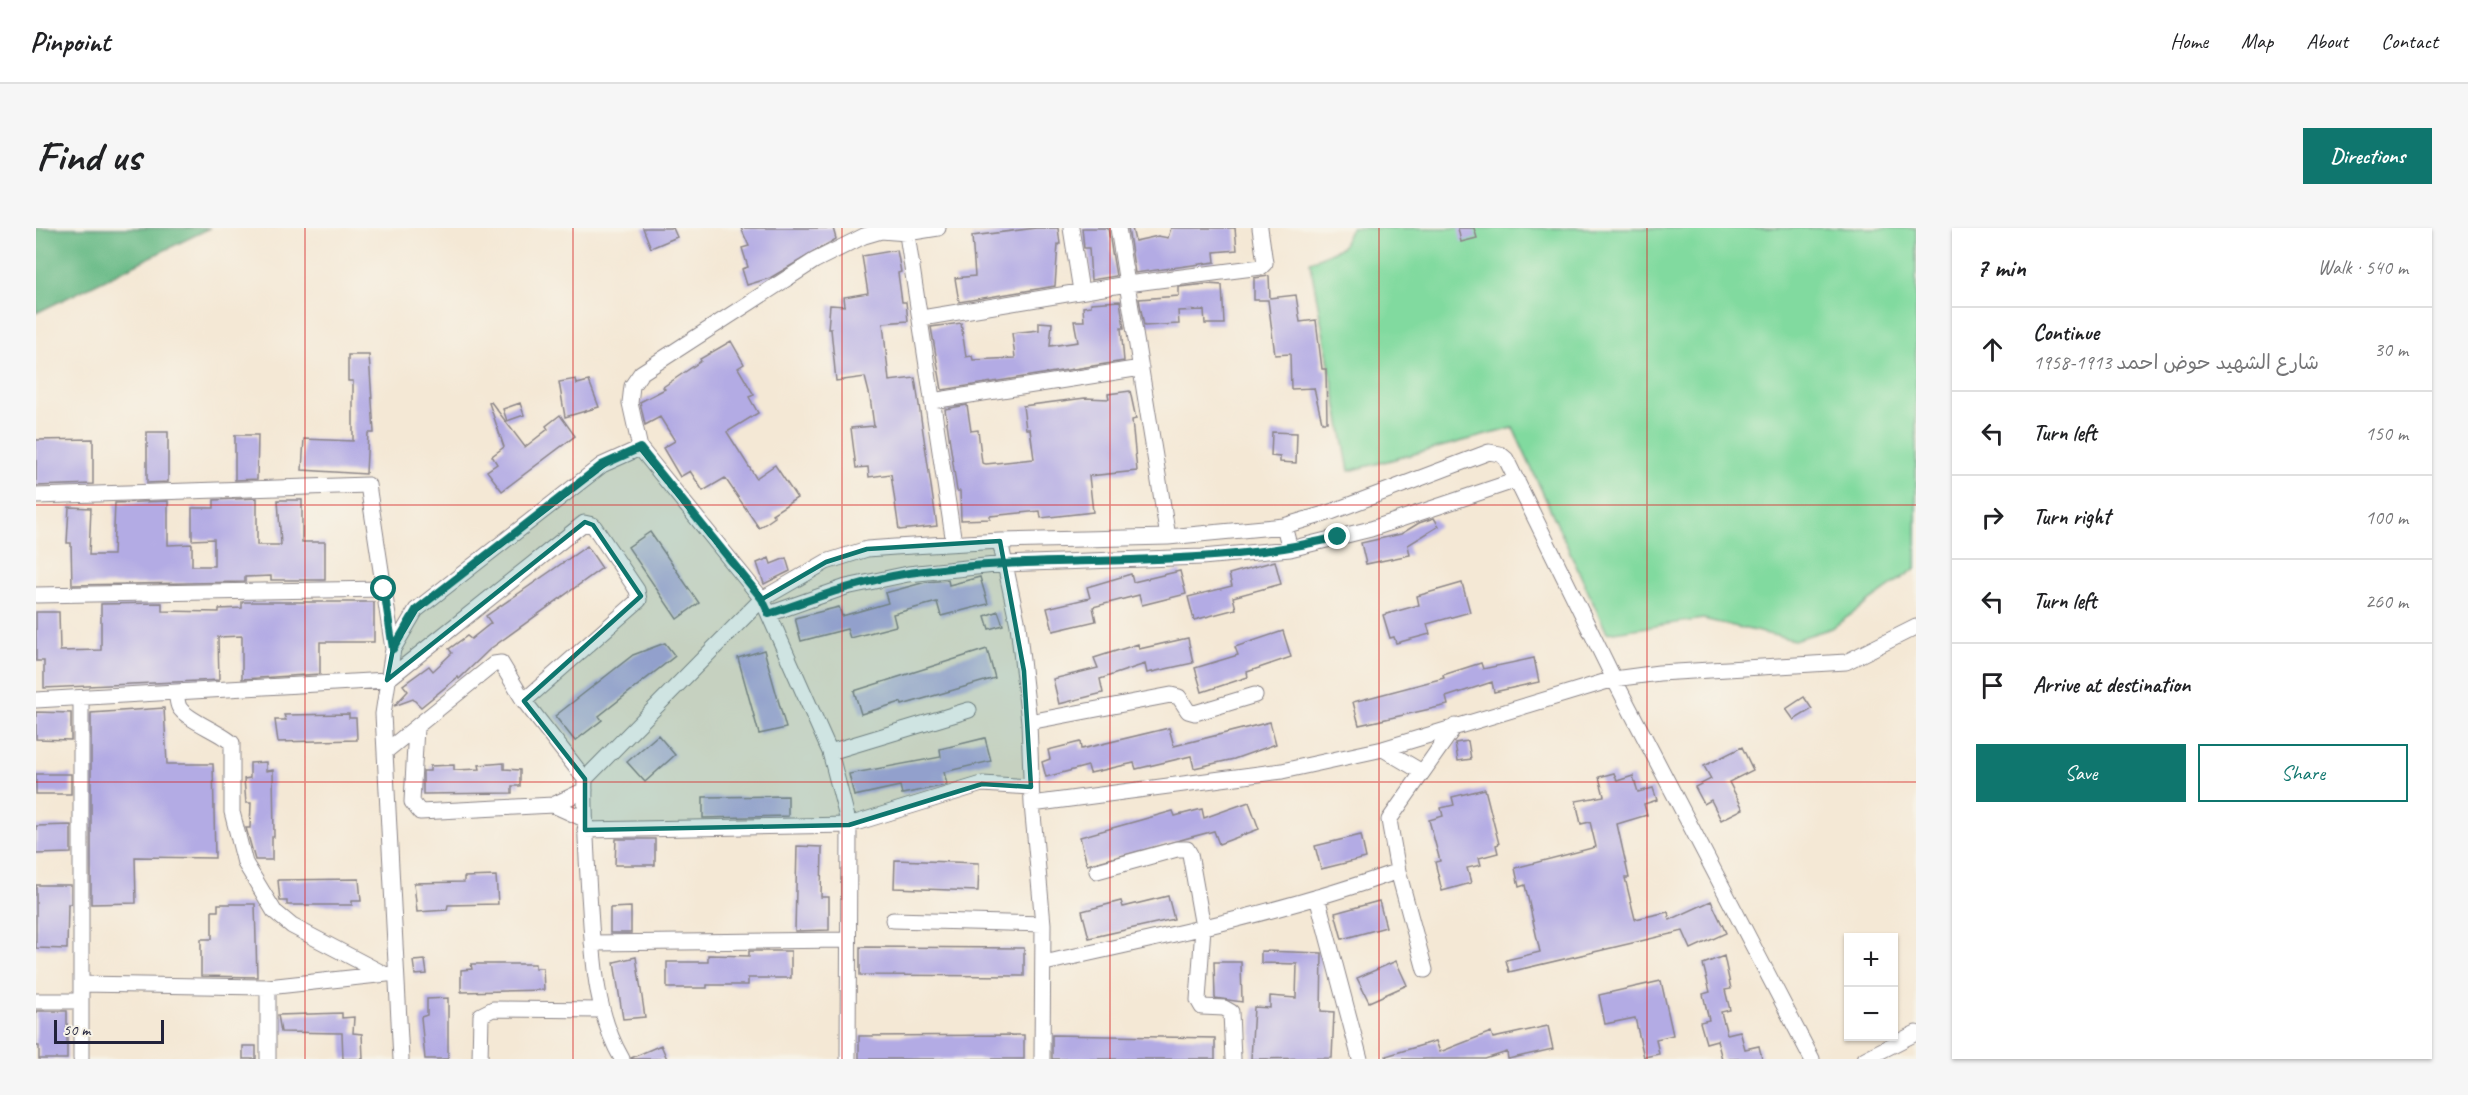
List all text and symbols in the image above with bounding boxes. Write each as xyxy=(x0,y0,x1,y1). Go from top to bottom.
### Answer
text: Pinpoint xyxy=(30,24,110,59)
text: Home xyxy=(2170,28,2208,54)
text: Map xyxy=(2241,28,2273,54)
text: About xyxy=(2306,28,2348,54)
text: Contact xyxy=(2381,28,2438,54)
button: Directions xyxy=(2303,128,2432,184)
text: Find us xyxy=(36,130,141,183)
text: 7 min xyxy=(1976,251,2026,284)
text: Walk · 540 m xyxy=(2318,255,2408,280)
text: Continue xyxy=(2033,319,2099,347)
icon: ahead xyxy=(1976,333,2009,366)
text: 30 m xyxy=(2374,337,2408,362)
text: شارع الشهيد حوض احمد 1913-1958 xyxy=(2033,350,2319,375)
icon: left xyxy=(1976,417,2009,450)
text: Turn left xyxy=(2033,419,2097,447)
text: 150 m xyxy=(2365,421,2408,446)
icon: right xyxy=(1976,501,2009,534)
text: Turn right xyxy=(2033,503,2110,531)
text: 100 m xyxy=(2365,505,2408,530)
route end xyxy=(1324,523,1350,549)
route start xyxy=(370,575,396,601)
icon: left xyxy=(1976,585,2009,618)
text: Turn left xyxy=(2033,587,2097,615)
text: 260 m xyxy=(2365,589,2408,614)
icon: arrive xyxy=(1976,669,2009,702)
text: Arrive at destination xyxy=(2033,671,2190,699)
button: Save xyxy=(1976,744,2186,802)
button: Share xyxy=(2198,744,2408,802)
map controls xyxy=(1844,933,1898,1041)
button: + xyxy=(1844,933,1898,987)
button: − xyxy=(1844,987,1898,1041)
scale bar xyxy=(54,1017,164,1044)
text: 50 m xyxy=(63,1020,90,1040)

